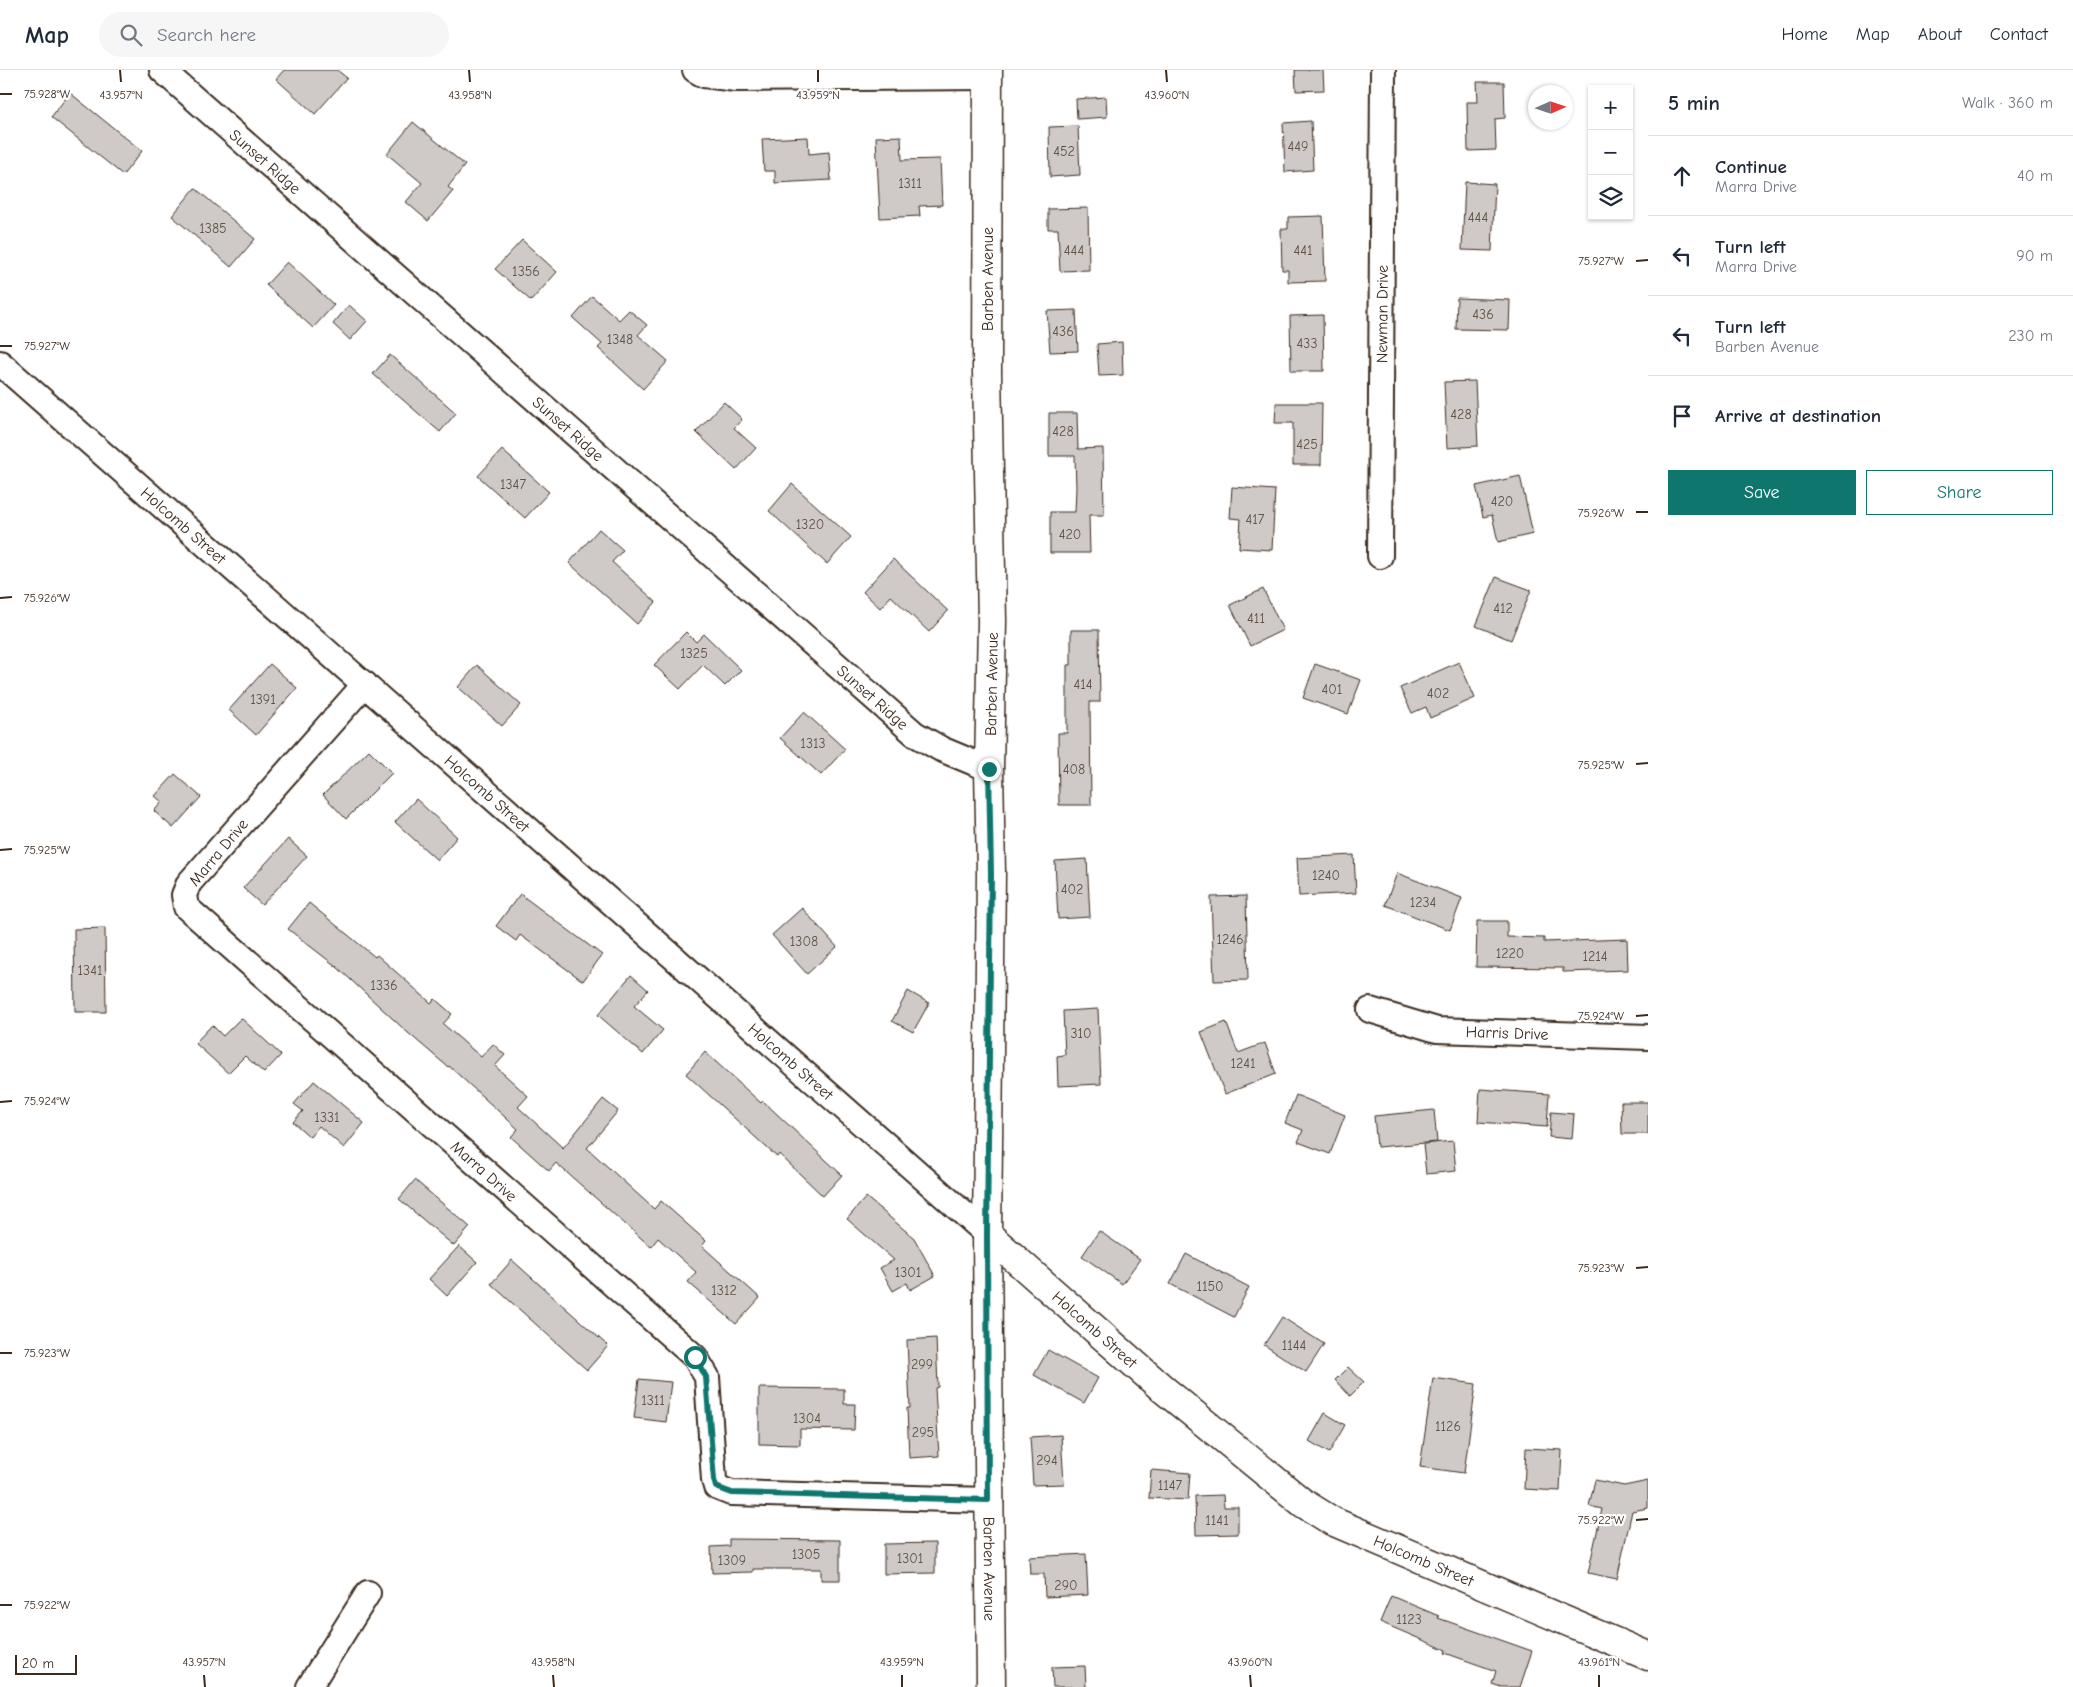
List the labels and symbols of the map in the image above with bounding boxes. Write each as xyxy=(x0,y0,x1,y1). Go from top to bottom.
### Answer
north arrow xyxy=(1528,85,1573,130)
text: 75.928°W xyxy=(24,87,71,101)
text: 43.957°N xyxy=(99,88,143,102)
text: 43.958°N xyxy=(448,88,492,102)
text: 43.959°N xyxy=(796,88,840,102)
text: 43.960°N xyxy=(1145,88,1189,102)
street label: Sunset Ridge xyxy=(226,126,304,198)
house number: 449 xyxy=(1288,138,1309,155)
house number: 452 xyxy=(1053,143,1075,160)
house number: 1311 xyxy=(898,175,922,192)
house number: 444 xyxy=(1468,209,1488,226)
house number: 1385 xyxy=(199,220,227,237)
street label: Barben Avenue xyxy=(979,227,997,331)
house number: 444 xyxy=(1064,242,1084,259)
house number: 441 xyxy=(1293,242,1313,259)
text: 75.927°W xyxy=(1578,254,1624,268)
house number: 1356 xyxy=(512,263,540,280)
street label: Newman Drive xyxy=(1373,265,1392,363)
house number: 436 xyxy=(1472,306,1494,323)
house number: 436 xyxy=(1052,323,1074,340)
house number: 1348 xyxy=(607,331,633,348)
house number: 433 xyxy=(1297,335,1317,352)
text: 75.927°W xyxy=(24,339,70,353)
street label: Sunset Ridge xyxy=(529,393,607,465)
house number: 428 xyxy=(1450,406,1472,423)
house number: 428 xyxy=(1052,423,1074,440)
house number: 425 xyxy=(1296,436,1318,453)
house number: 1347 xyxy=(500,476,526,493)
street label: Holcomb Street xyxy=(137,484,229,568)
house number: 420 xyxy=(1491,493,1513,510)
text: 75.926°W xyxy=(1578,506,1625,520)
house number: 417 xyxy=(1246,511,1265,528)
house number: 1320 xyxy=(796,516,824,533)
house number: 420 xyxy=(1059,526,1081,543)
text: 75.926°W xyxy=(24,591,71,605)
house number: 412 xyxy=(1493,600,1513,617)
house number: 411 xyxy=(1247,610,1265,627)
street label: Barben Avenue xyxy=(982,632,1002,736)
house number: 1325 xyxy=(680,645,708,662)
street label: Sunset Ridge xyxy=(833,662,912,734)
house number: 414 xyxy=(1073,676,1093,693)
house number: 401 xyxy=(1322,681,1342,698)
house number: 402 xyxy=(1427,685,1449,702)
house number: 1391 xyxy=(250,691,276,708)
house number: 1313 xyxy=(800,735,826,752)
street label: Holcomb Street xyxy=(441,752,533,836)
route end xyxy=(978,758,1001,781)
text: 75.925°W xyxy=(1578,758,1625,772)
house number: 408 xyxy=(1063,761,1085,778)
street label: Marra Drive xyxy=(185,815,252,890)
text: 75.925°W xyxy=(24,843,71,857)
house number: 1240 xyxy=(1312,867,1340,884)
house number: 402 xyxy=(1061,881,1083,898)
house number: 1234 xyxy=(1410,894,1437,911)
house number: 1246 xyxy=(1216,931,1244,948)
house number: 1308 xyxy=(790,933,818,950)
house number: 1220 xyxy=(1496,945,1524,962)
house number: 1214 xyxy=(1582,948,1608,965)
house number: 1341 xyxy=(78,962,102,979)
house number: 1336 xyxy=(370,977,398,994)
text: 75.924°W xyxy=(1578,1009,1624,1023)
street label: Holcomb Street xyxy=(744,1020,837,1104)
street label: Harris Drive xyxy=(1465,1023,1549,1044)
house number: 310 xyxy=(1070,1025,1092,1042)
house number: 1241 xyxy=(1230,1055,1256,1072)
text: 75.924°W xyxy=(24,1094,70,1108)
house number: 1331 xyxy=(314,1109,340,1126)
street label: Marra Drive xyxy=(447,1138,520,1205)
text: 75.923°W xyxy=(1578,1261,1625,1275)
house number: 1301 xyxy=(895,1264,921,1281)
house number: 1150 xyxy=(1196,1278,1224,1295)
house number: 1312 xyxy=(711,1282,737,1299)
street label: Holcomb Street xyxy=(1048,1288,1141,1372)
house number: 1144 xyxy=(1282,1337,1307,1354)
text: 75.923°W xyxy=(24,1346,71,1360)
route start xyxy=(684,1346,707,1369)
house number: 299 xyxy=(911,1356,933,1373)
house number: 1311 xyxy=(641,1392,665,1409)
house number: 1304 xyxy=(793,1410,821,1427)
house number: 1126 xyxy=(1435,1418,1461,1435)
house number: 295 xyxy=(912,1424,934,1441)
house number: 294 xyxy=(1036,1452,1058,1469)
house number: 1147 xyxy=(1158,1477,1183,1494)
house number: 1141 xyxy=(1205,1512,1229,1529)
text: 75.922°W xyxy=(1578,1513,1625,1527)
street label: Barben Avenue xyxy=(979,1517,998,1621)
street label: Holcomb Street xyxy=(1371,1532,1477,1591)
house number: 1305 xyxy=(792,1546,820,1563)
house number: 1301 xyxy=(897,1550,923,1567)
house number: 1309 xyxy=(718,1552,746,1569)
house number: 290 xyxy=(1054,1577,1078,1594)
text: 75.922°W xyxy=(24,1598,71,1612)
house number: 1123 xyxy=(1396,1611,1422,1628)
scale bar xyxy=(15,1652,78,1675)
text: 43.957°N xyxy=(182,1655,226,1669)
text: 43.958°N xyxy=(531,1655,575,1669)
text: 43.959°N xyxy=(880,1655,924,1669)
text: 43.960°N xyxy=(1228,1655,1272,1669)
text: 43.961°N xyxy=(1578,1655,1620,1669)

